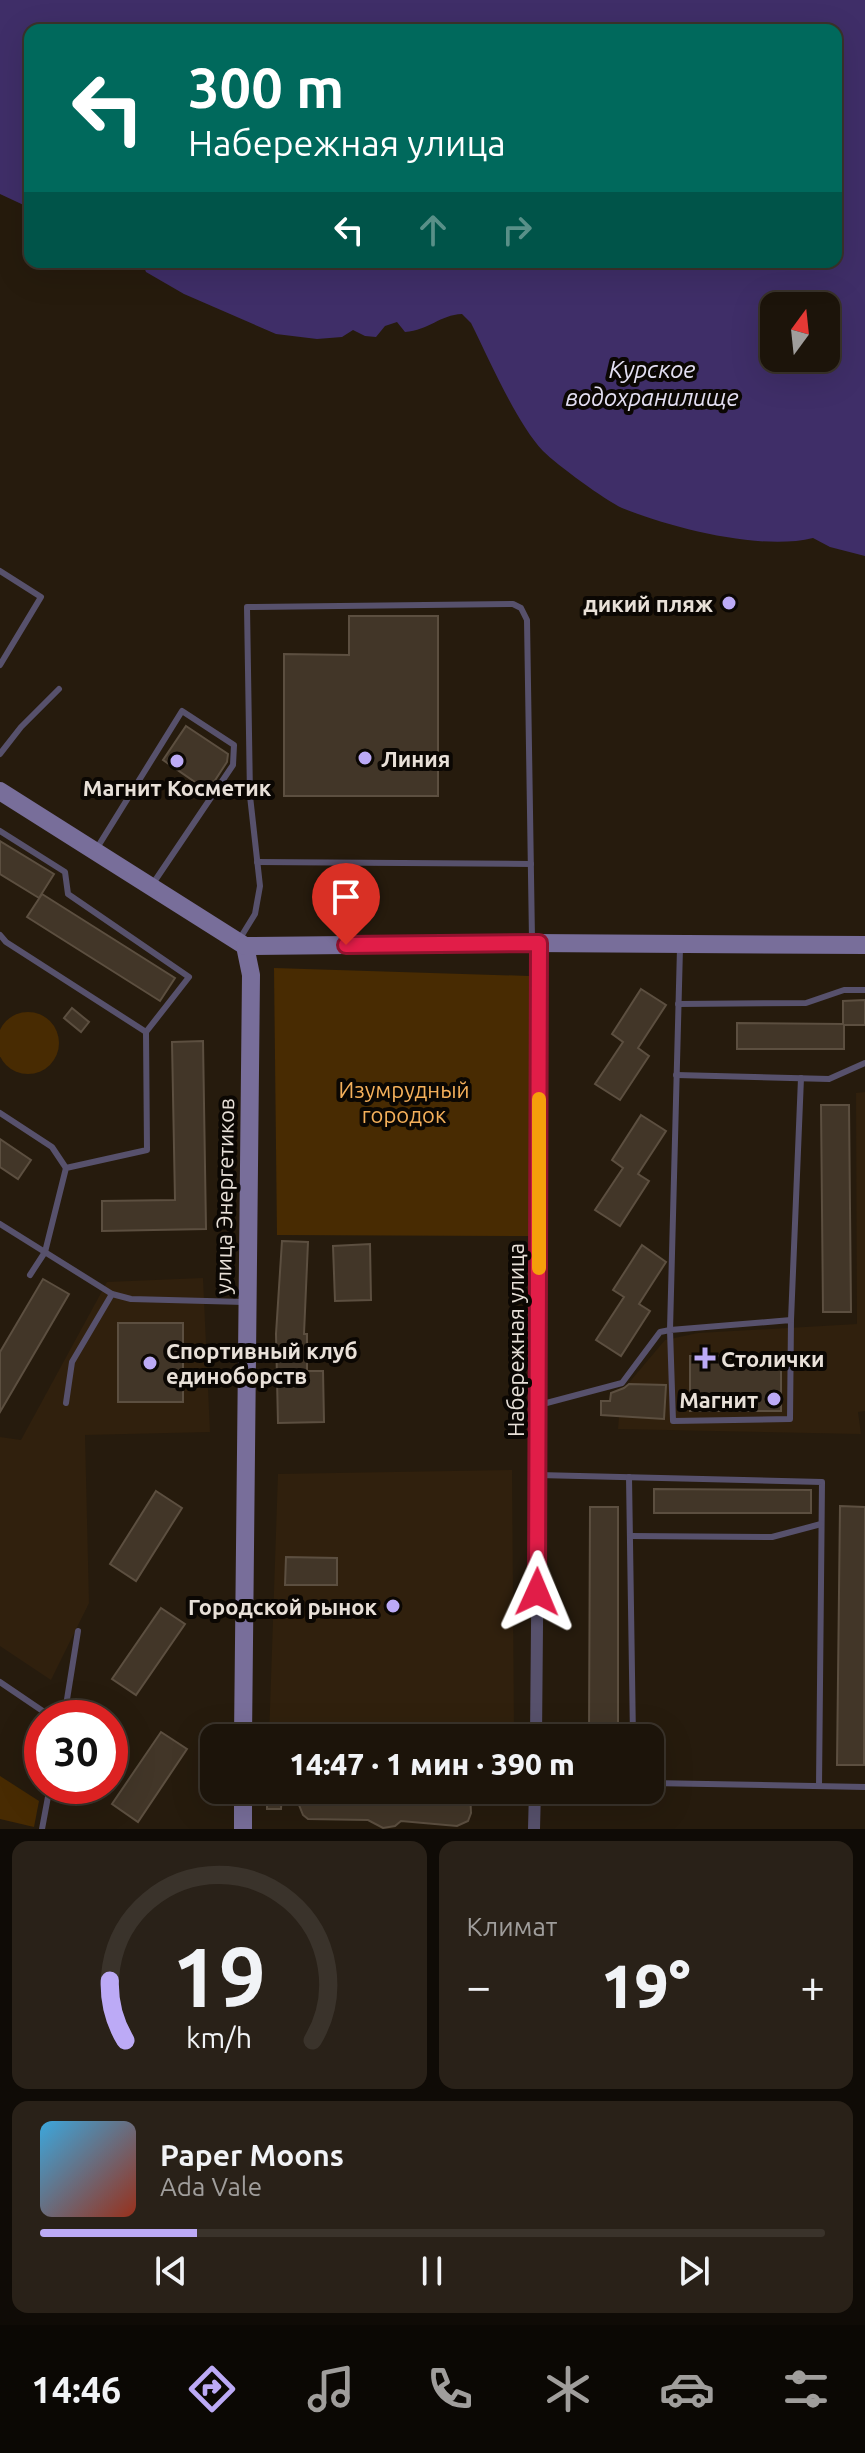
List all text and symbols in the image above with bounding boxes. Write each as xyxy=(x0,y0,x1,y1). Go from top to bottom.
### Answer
icon: left xyxy=(56,56,160,160)
text: 300 m xyxy=(188,56,344,119)
text: Набережная улица xyxy=(188,122,506,163)
icon: left xyxy=(327,208,371,252)
icon: ahead xyxy=(411,208,455,252)
icon: right xyxy=(495,208,539,252)
north arrow xyxy=(760,292,840,372)
map controls xyxy=(760,292,840,372)
water label: Курское водохранилище xyxy=(565,356,739,411)
place label: дикий пляж xyxy=(583,591,713,616)
marker: дикий пляж xyxy=(720,594,738,612)
place label: Линия xyxy=(381,746,450,771)
marker: Линия xyxy=(356,749,374,767)
marker: Магнит Косметик xyxy=(168,752,186,770)
place label: Магнит Косметик xyxy=(83,775,272,800)
pin xyxy=(312,863,380,945)
icon: arrive xyxy=(324,875,368,919)
park label: Изумрудный городок xyxy=(338,1077,470,1127)
street label: улица Энергетиков xyxy=(210,1098,238,1294)
street label: Набережная улица xyxy=(503,1243,528,1437)
place label: Спортивный клуб единоборств xyxy=(166,1338,358,1388)
place label: Столички xyxy=(721,1346,825,1371)
marker: Столички xyxy=(696,1349,714,1367)
marker: Спортивный клуб единоборств xyxy=(141,1354,159,1372)
place label: Магнит xyxy=(679,1387,758,1412)
marker: Магнит xyxy=(765,1390,783,1408)
position arrow xyxy=(495,1550,579,1634)
place label: Городской рынок xyxy=(188,1594,377,1619)
marker: Городской рынок xyxy=(384,1597,402,1615)
speed limit sign: 30 xyxy=(24,1700,128,1804)
text: 14:47 · 1 мин · 390 m xyxy=(289,1747,575,1781)
text: Климат xyxy=(467,1912,557,1941)
text: 19 xyxy=(172,1929,266,2023)
text: 19° xyxy=(601,1952,690,2019)
text: − xyxy=(467,1961,491,2010)
text: + xyxy=(800,1961,825,2010)
text: km/h xyxy=(186,2021,252,2053)
text: Paper Moons xyxy=(160,2138,344,2172)
text: Ada Vale xyxy=(160,2172,262,2201)
icon: previous xyxy=(149,2249,193,2293)
icon: pause xyxy=(410,2249,454,2293)
icon: next xyxy=(672,2249,716,2293)
icon: directions xyxy=(184,2361,240,2417)
icon: music xyxy=(303,2361,359,2417)
icon: phone xyxy=(422,2361,478,2417)
icon: climate xyxy=(540,2361,596,2417)
icon: car xyxy=(659,2361,715,2417)
icon: filters xyxy=(778,2361,834,2417)
text: 14:46 xyxy=(31,2369,121,2410)

